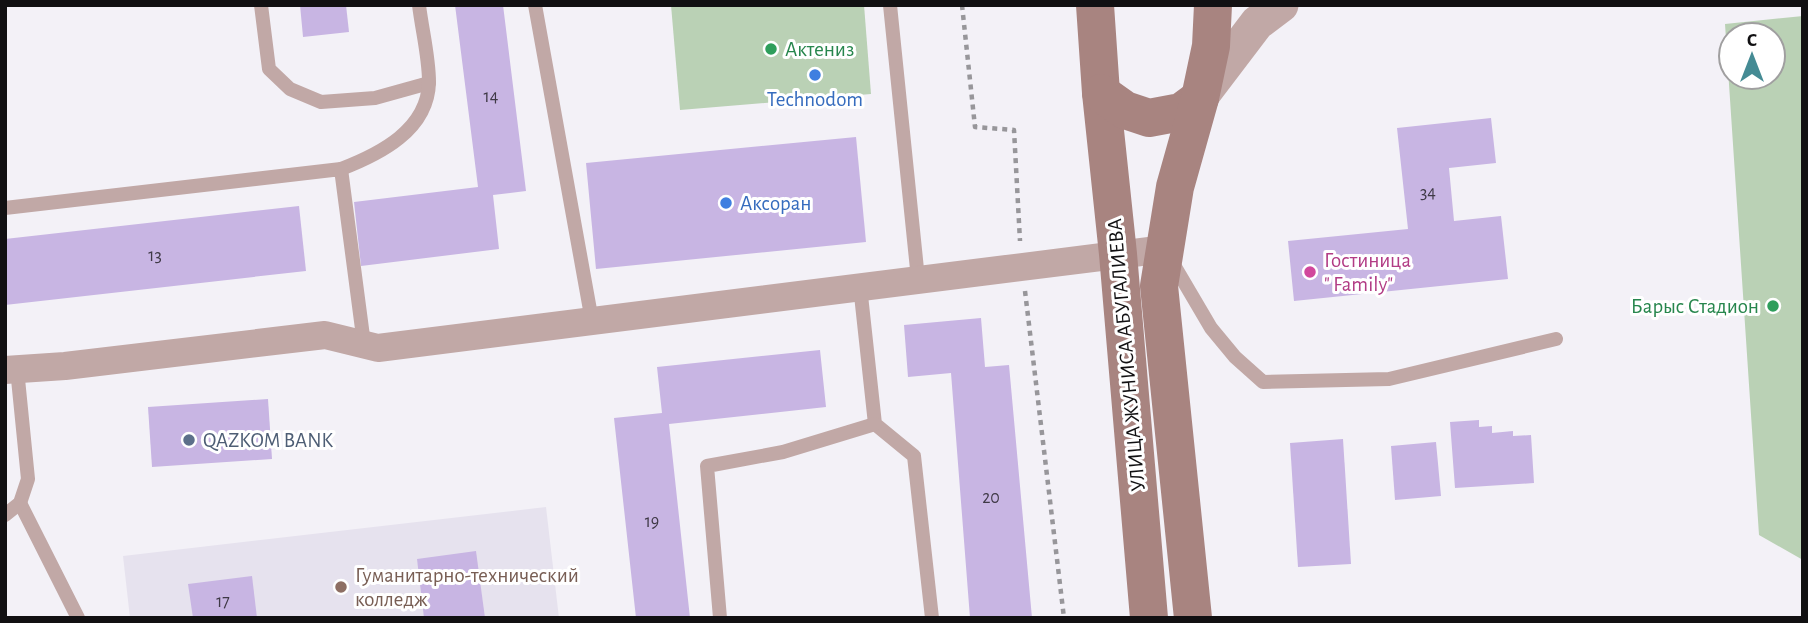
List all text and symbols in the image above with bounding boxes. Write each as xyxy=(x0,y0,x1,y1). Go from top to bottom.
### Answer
north arrow xyxy=(1717,21,1787,91)
text: С xyxy=(1747,31,1757,50)
place label: Актениз xyxy=(785,39,854,60)
marker: Актениз xyxy=(763,41,779,57)
marker: Technodom xyxy=(807,67,823,83)
house number: 14 xyxy=(484,88,499,106)
place label: Technodom xyxy=(767,89,863,110)
house number: 34 xyxy=(1420,184,1436,202)
place label: Аксоран xyxy=(740,193,811,214)
marker: Аксоран xyxy=(718,195,734,211)
street label: УЛИЦА ЖУНИСА АБУГАЛИЕВА xyxy=(1104,218,1149,492)
house number: 13 xyxy=(148,247,162,265)
place label: Гостиница " Family" xyxy=(1324,250,1411,295)
marker: Гостиница " Family" xyxy=(1302,264,1318,280)
place label: Барыс Стадион xyxy=(1631,296,1759,317)
marker: Барыс Стадион xyxy=(1765,298,1781,314)
place label: QAZKOM BANK xyxy=(203,430,334,451)
marker: QAZKOM BANK xyxy=(181,432,197,448)
house number: 20 xyxy=(982,489,1000,507)
house number: 19 xyxy=(645,513,659,531)
place label: Гуманитарно-технический колледж xyxy=(355,565,579,610)
marker: Гуманитарно-технический колледж xyxy=(333,579,349,595)
house number: 17 xyxy=(216,593,230,611)

